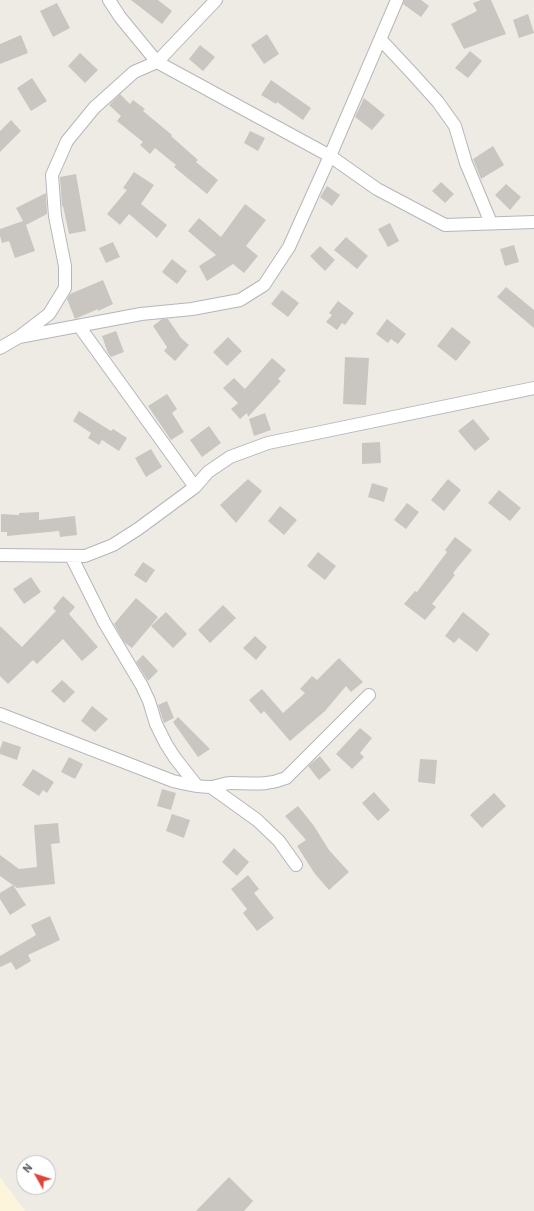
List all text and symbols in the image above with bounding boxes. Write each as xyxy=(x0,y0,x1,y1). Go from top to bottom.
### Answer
north arrow xyxy=(16,1155,56,1195)
text: N xyxy=(20,1161,35,1176)

